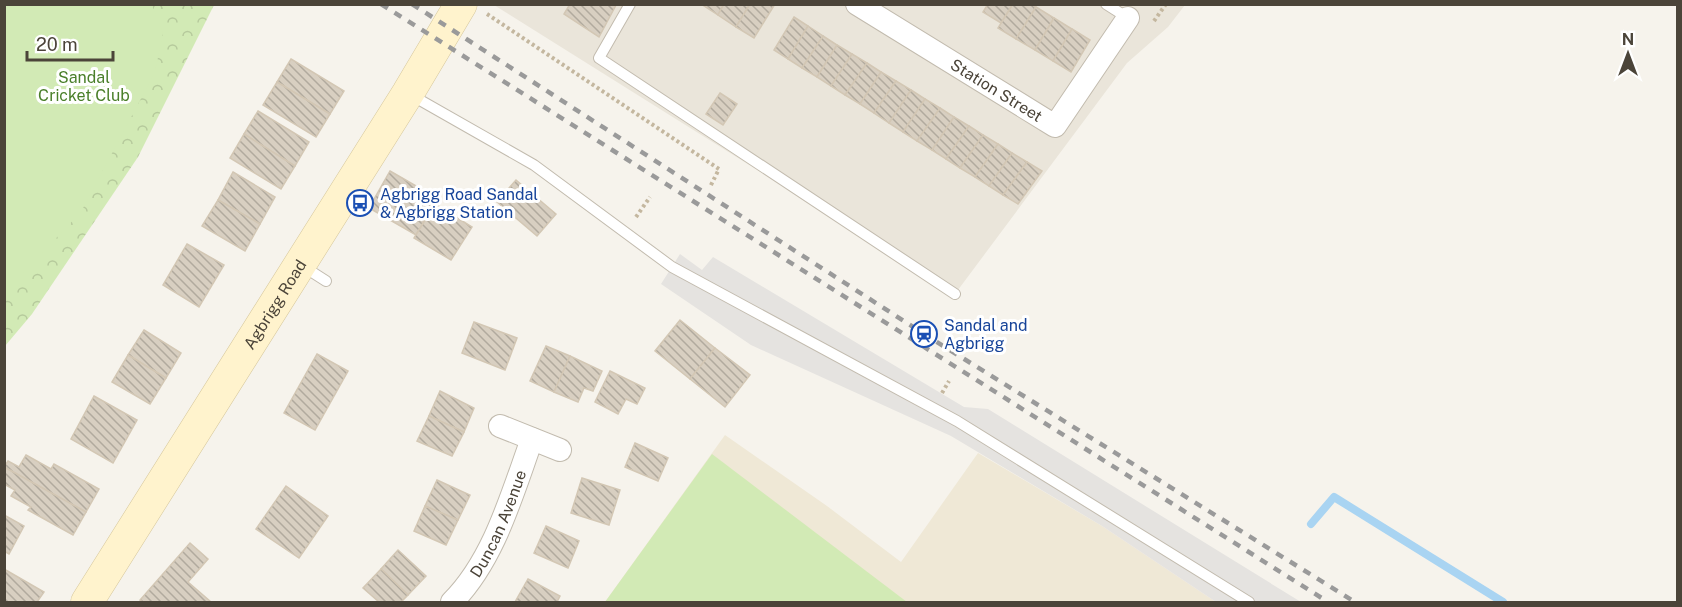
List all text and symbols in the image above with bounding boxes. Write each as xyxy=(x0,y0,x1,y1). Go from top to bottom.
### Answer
scale bar xyxy=(27,24,112,62)
north arrow xyxy=(1598,24,1658,84)
text: N xyxy=(1622,30,1634,49)
text: 20 m xyxy=(36,34,78,55)
street label: Station Street xyxy=(947,55,1046,126)
park label: Sandal Cricket Club xyxy=(38,68,130,105)
place label: Agbrigg Road Sandal & Agbrigg Station xyxy=(380,185,538,222)
bus stop icon: Agbrigg Road Sandal & Agbrigg Station xyxy=(345,188,375,218)
street label: Agbrigg Road xyxy=(240,256,311,353)
place label: Sandal and Agbrigg xyxy=(944,316,1028,353)
station icon: Sandal and Agbrigg xyxy=(909,319,939,349)
street label: Duncan Avenue xyxy=(466,468,530,581)

